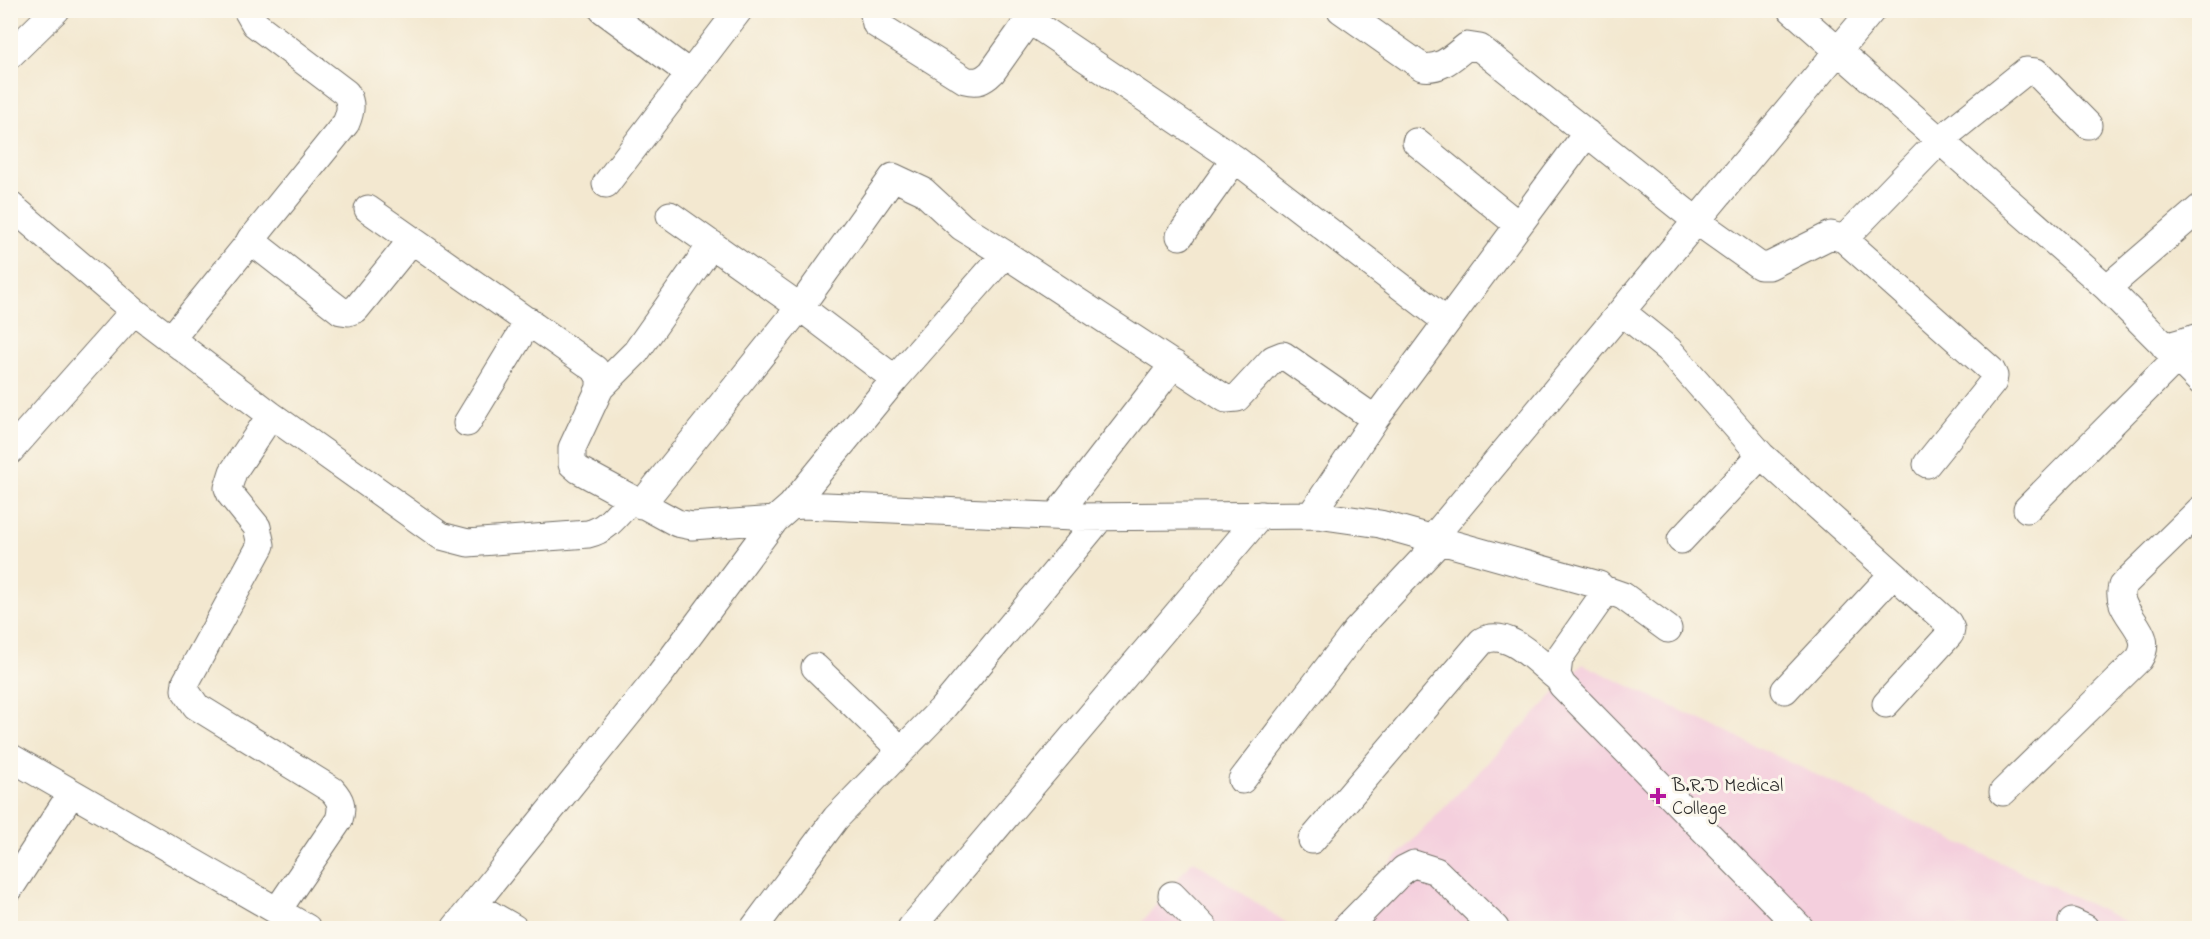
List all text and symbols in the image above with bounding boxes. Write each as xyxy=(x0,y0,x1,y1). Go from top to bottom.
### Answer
place label: B.R.D Medical College xyxy=(1671,772,1783,825)
marker: B.R.D Medical College xyxy=(1649,787,1667,805)

